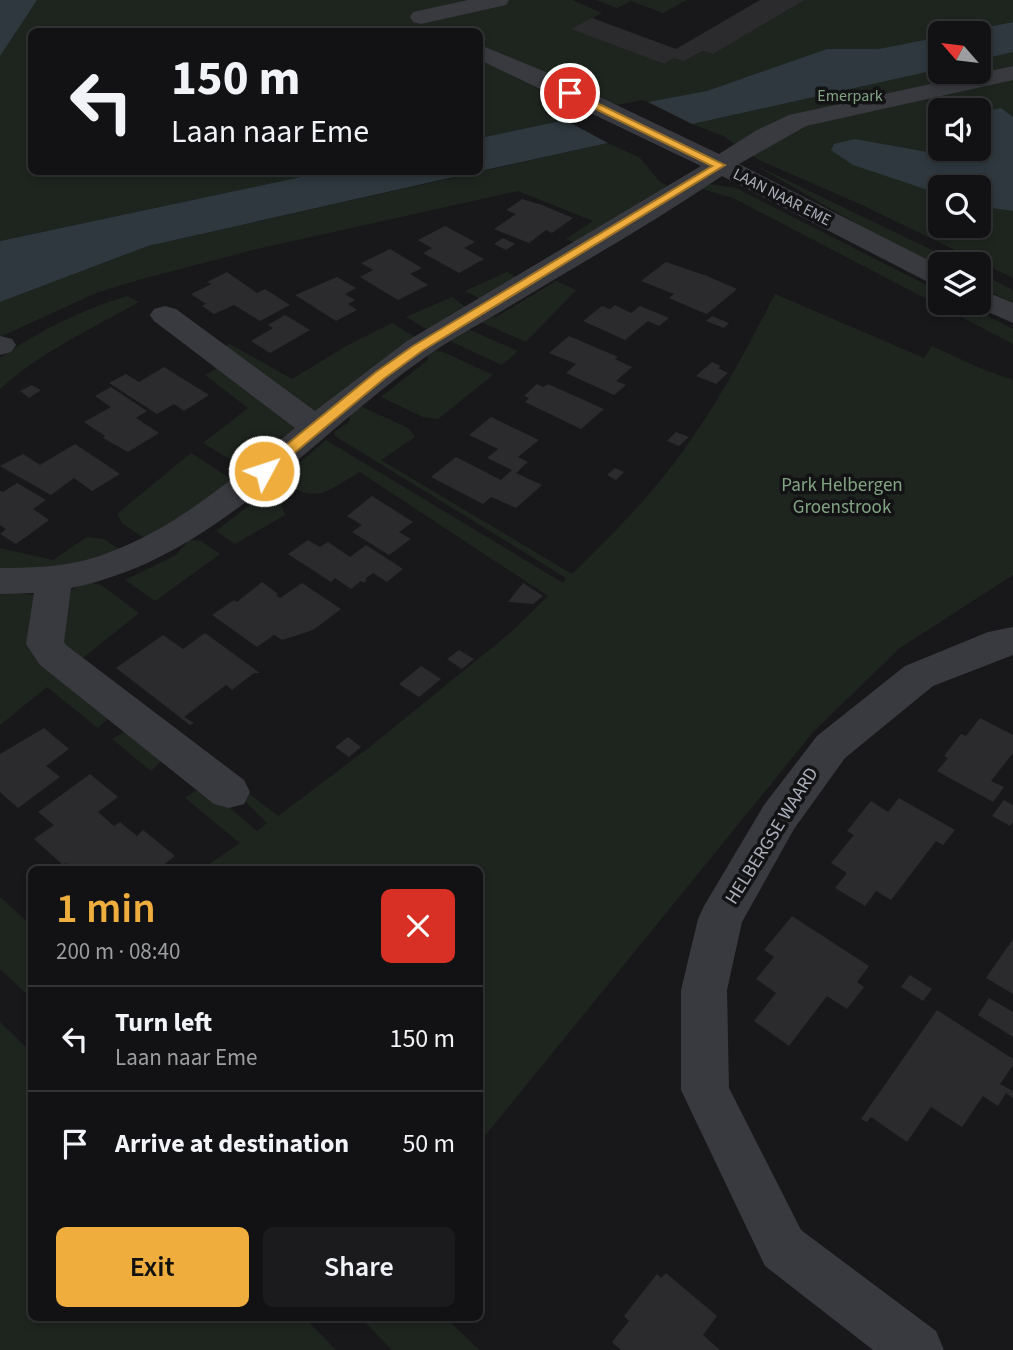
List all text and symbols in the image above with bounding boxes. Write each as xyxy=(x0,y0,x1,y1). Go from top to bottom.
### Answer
north arrow xyxy=(928,21,990,84)
map controls xyxy=(928,21,991,315)
text: 150 m xyxy=(171,44,300,114)
icon: left xyxy=(56,56,147,147)
pin xyxy=(540,63,600,123)
icon: arrive xyxy=(551,74,589,112)
park label: Emerpark xyxy=(817,85,883,107)
button: sound xyxy=(928,98,991,161)
text: Laan naar Eme xyxy=(171,109,369,155)
street label: LAAN NAAR EME xyxy=(729,163,835,231)
button: search xyxy=(928,175,991,238)
button: layers xyxy=(928,252,991,315)
position arrow xyxy=(227,434,301,508)
park label: Park Helbergen Groenstrook xyxy=(781,472,903,521)
street label: HELBERGSE WAARD xyxy=(719,762,825,910)
text: 1 min xyxy=(56,879,156,939)
button: close xyxy=(381,889,455,963)
text: 200 m · 08:40 xyxy=(56,935,180,968)
text: Turn left xyxy=(115,1004,212,1041)
icon: left xyxy=(56,1020,94,1058)
text: 150 m xyxy=(389,1020,455,1057)
text: Laan naar Eme xyxy=(115,1041,258,1074)
icon: arrive xyxy=(56,1125,94,1163)
text: Arrive at destination xyxy=(115,1125,349,1162)
text: 50 m xyxy=(402,1125,455,1162)
button: Exit xyxy=(56,1227,249,1307)
button: Share xyxy=(263,1227,455,1307)

